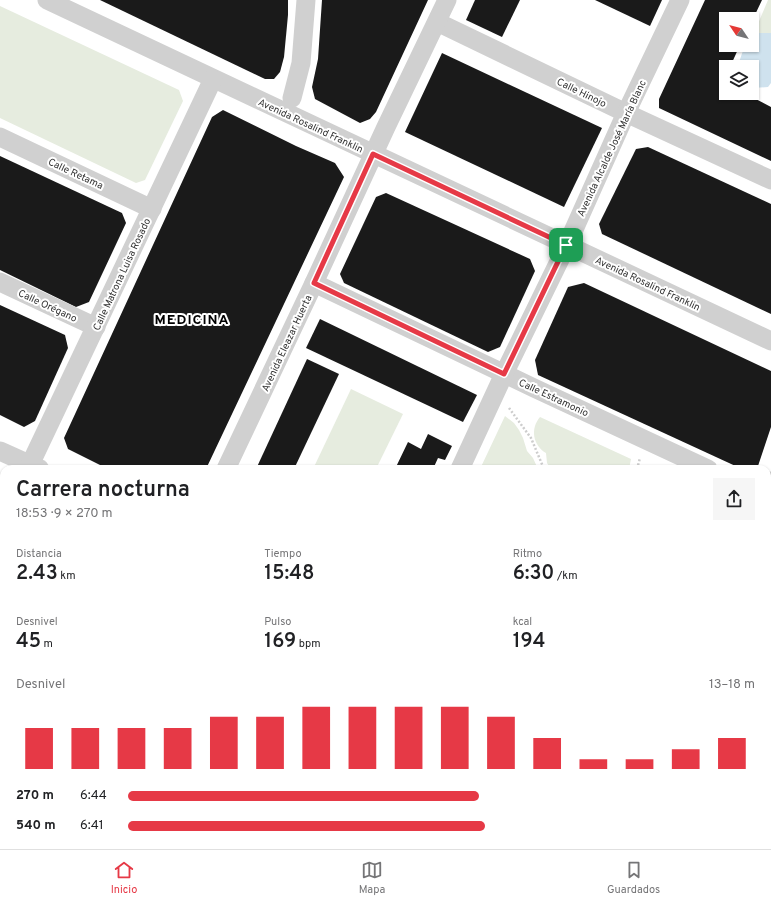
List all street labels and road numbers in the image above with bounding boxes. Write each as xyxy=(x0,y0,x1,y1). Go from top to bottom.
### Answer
street label: Calle Hinojo xyxy=(554,76,609,111)
street label: Avenida Alcalde José María Blanc xyxy=(575,78,650,219)
street label: Avenida Rosalind Franklin xyxy=(256,96,365,156)
street label: Calle Retama xyxy=(46,156,105,193)
street label: Calle Matrona Luisa Rosado xyxy=(91,216,154,333)
street label: Avenida Rosalind Franklin xyxy=(593,254,702,314)
street label: Calle Orégano xyxy=(16,287,79,326)
street label: Avenida Eleazar Huerta xyxy=(259,293,315,394)
street label: Calle Estramonio xyxy=(516,377,591,420)

